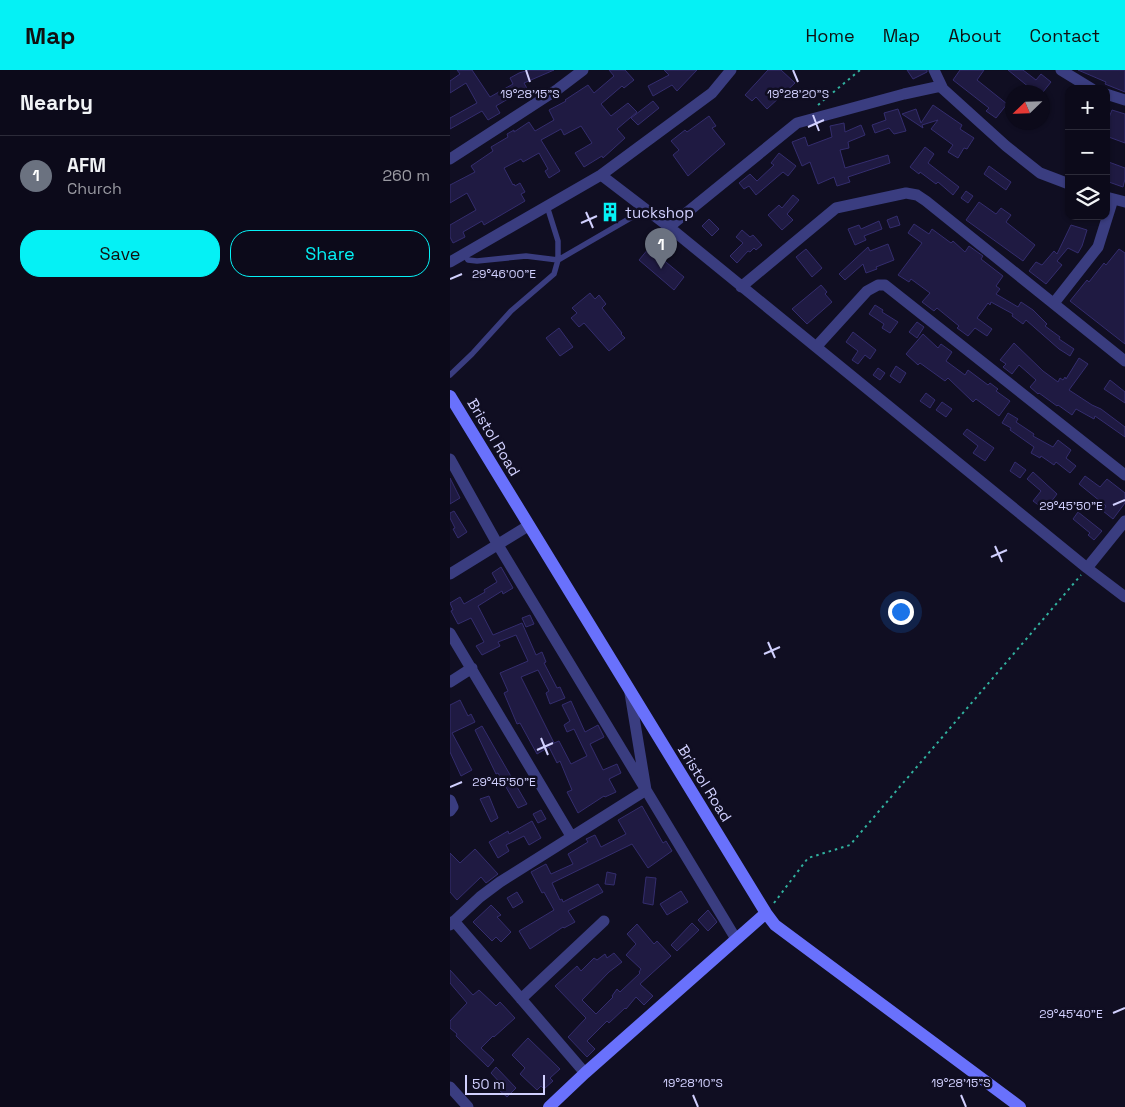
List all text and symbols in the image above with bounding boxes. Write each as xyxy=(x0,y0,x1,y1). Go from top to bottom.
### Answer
text: Map xyxy=(25,20,75,51)
text: Home xyxy=(806,24,855,47)
text: Map xyxy=(883,24,920,47)
text: About xyxy=(948,24,1002,47)
text: Contact xyxy=(1030,24,1100,47)
north arrow xyxy=(1005,85,1050,130)
map controls xyxy=(1065,85,1110,220)
button: + xyxy=(1065,85,1110,130)
text: 19°28'15"S xyxy=(500,86,560,102)
text: 19°28'20"S xyxy=(767,86,829,102)
text: Nearby xyxy=(20,89,93,116)
button: − xyxy=(1065,130,1110,175)
text: AFM xyxy=(67,153,106,178)
text: 1 xyxy=(32,165,40,186)
text: 260 m xyxy=(382,165,430,186)
button: layers xyxy=(1065,175,1110,220)
text: Church xyxy=(67,178,122,199)
building icon: tuckshop xyxy=(599,201,621,223)
place label: tuckshop xyxy=(625,203,694,222)
pin: 1 xyxy=(645,228,677,269)
button: Save xyxy=(20,230,220,277)
button: Share xyxy=(230,230,430,277)
text: 29°46'00"E xyxy=(472,266,536,282)
street label: Bristol Road xyxy=(463,395,525,479)
text: 29°45'50"E xyxy=(1039,498,1103,514)
your location xyxy=(888,599,914,625)
street label: Bristol Road xyxy=(674,741,736,825)
text: 29°45'50"E xyxy=(472,774,536,790)
text: 29°45'40"E xyxy=(1039,1006,1103,1022)
scale bar xyxy=(465,1072,545,1095)
text: 50 m xyxy=(472,1075,505,1093)
text: 19°28'10"S xyxy=(663,1075,723,1091)
text: 19°28'15"S xyxy=(931,1075,991,1091)

